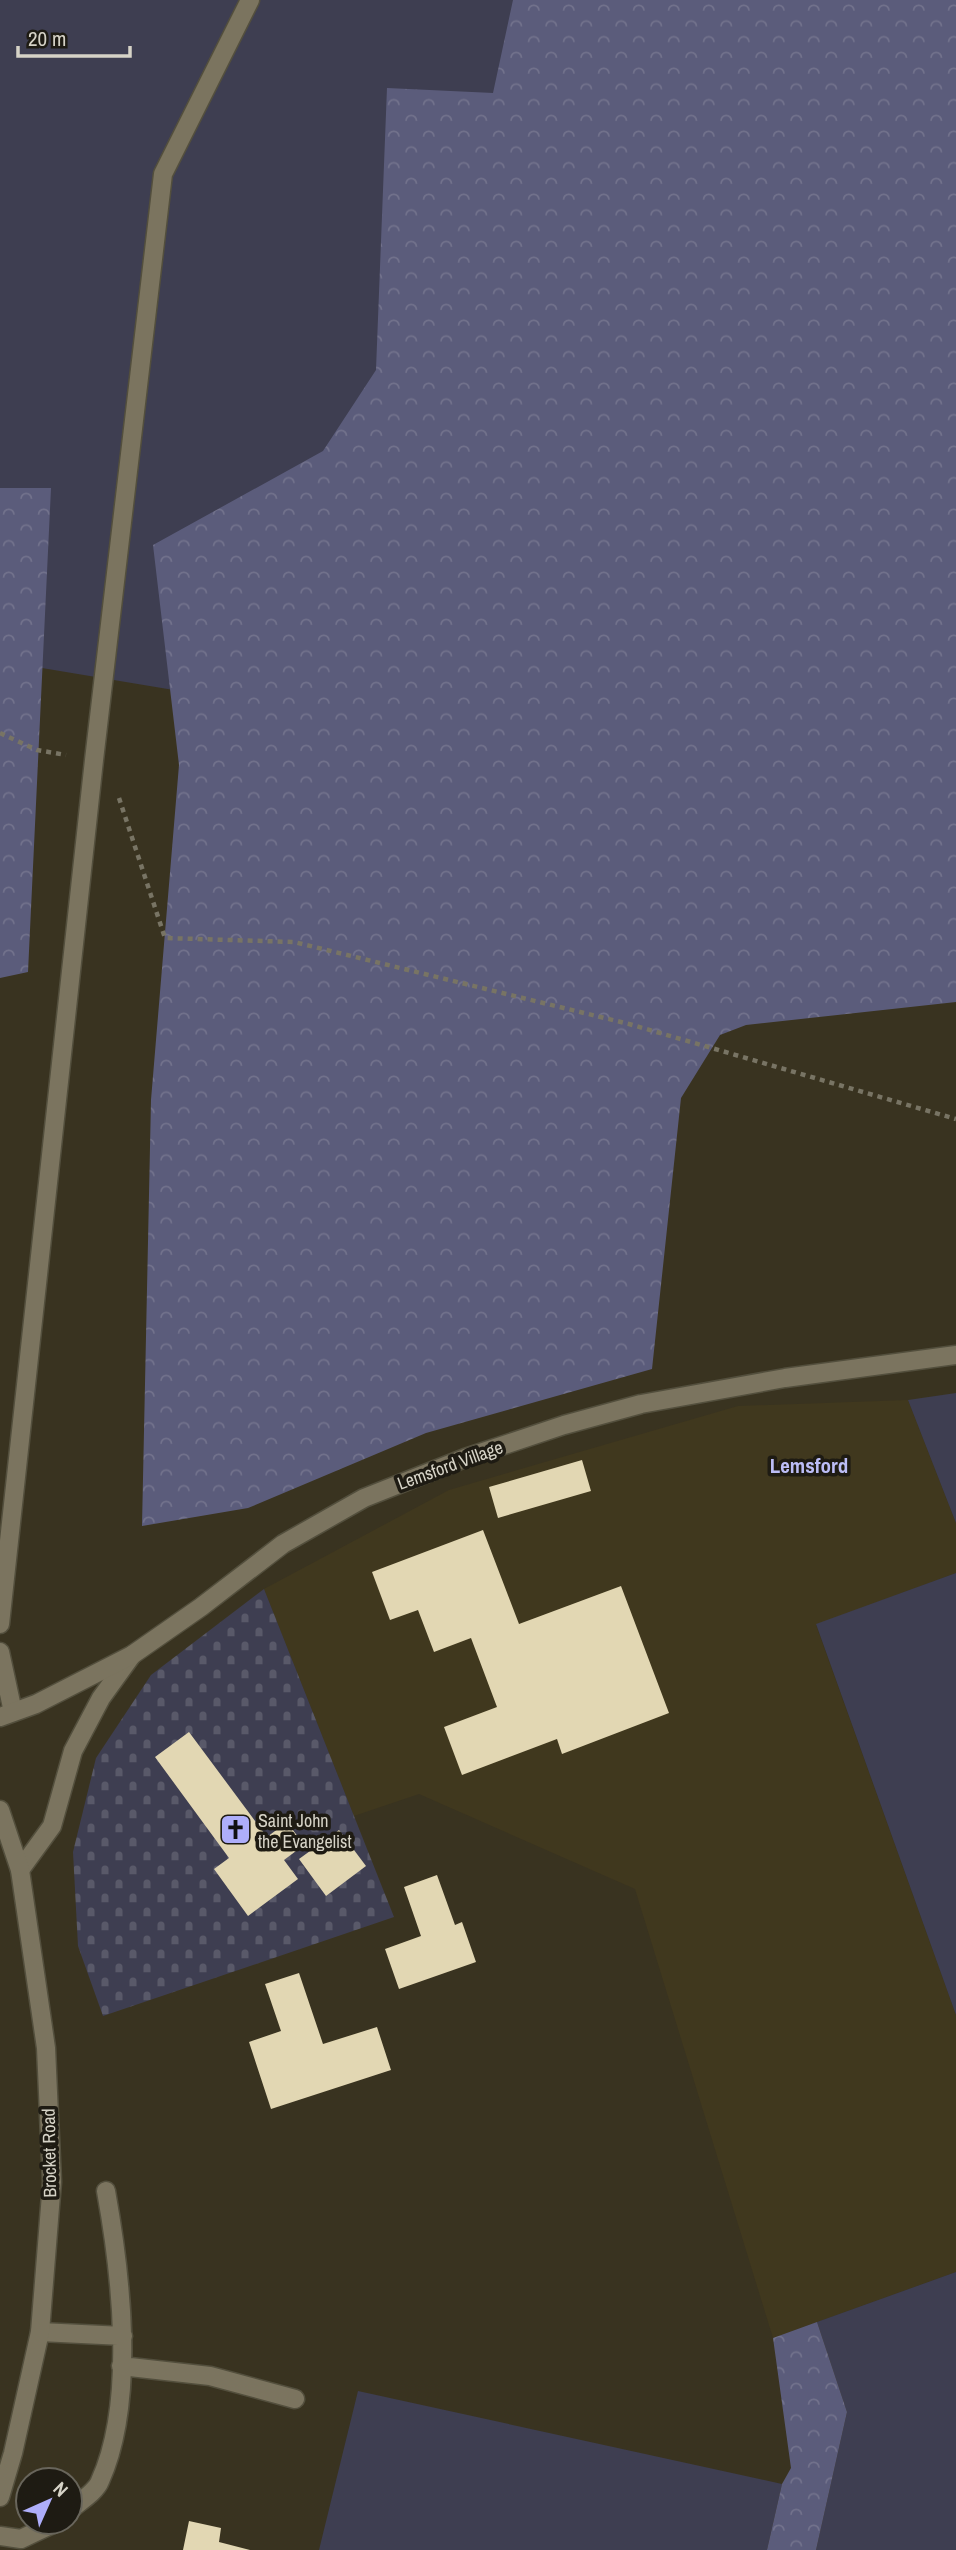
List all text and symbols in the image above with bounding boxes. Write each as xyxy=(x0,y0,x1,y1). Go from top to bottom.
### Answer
scale bar xyxy=(18,14,130,58)
text: 20 m xyxy=(28,24,66,53)
street label: Lemsford Village xyxy=(394,1434,506,1496)
district label: Lemsford xyxy=(770,1451,848,1480)
place label: Saint John the Evangelist xyxy=(258,1808,352,1854)
church icon: Saint John the Evangelist xyxy=(218,1813,252,1847)
street label: Brocket Road xyxy=(36,2108,62,2198)
north arrow xyxy=(14,2466,84,2536)
text: N xyxy=(48,2476,74,2502)

